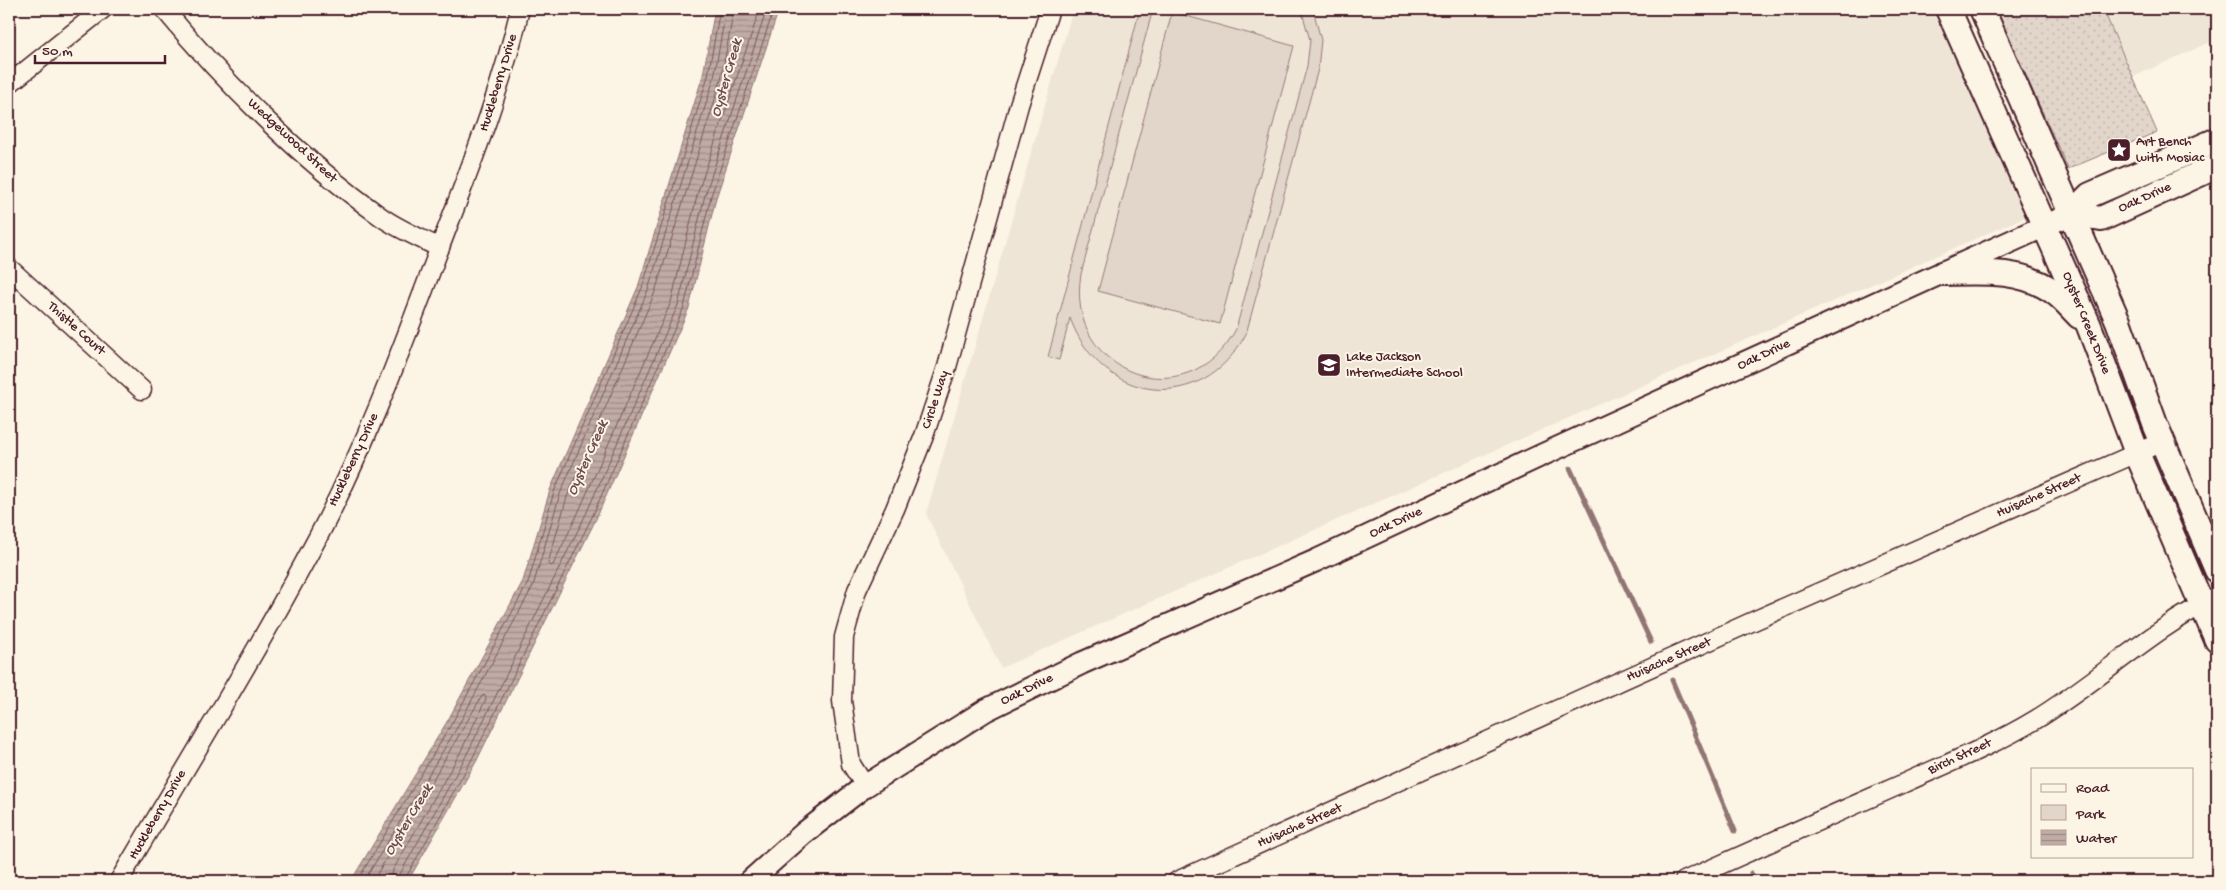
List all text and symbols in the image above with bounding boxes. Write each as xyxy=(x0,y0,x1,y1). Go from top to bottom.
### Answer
street label: Huckleberry Drive xyxy=(476,31,522,134)
scale bar xyxy=(35,32,165,64)
water label: Oyster Creek xyxy=(707,36,747,119)
text: 50 m xyxy=(42,43,73,61)
street label: Wedgewood Street xyxy=(244,95,341,188)
place label: Art Bench with Mosiac xyxy=(2136,134,2205,167)
place icon: Art Bench with Mosiac xyxy=(2106,137,2132,163)
street label: Oak Drive xyxy=(2116,178,2175,217)
street label: Oyster Creek Drive xyxy=(2058,269,2115,377)
street label: Thistle Court xyxy=(43,298,110,360)
street label: Oak Drive xyxy=(1735,335,1794,375)
place label: Lake Jackson Intermediate School xyxy=(1346,349,1463,382)
school or university icon: Lake Jackson Intermediate School xyxy=(1316,352,1342,378)
street label: Circle Way xyxy=(919,368,953,431)
street label: Huckleberry Drive xyxy=(325,410,383,509)
water label: Oyster Creek xyxy=(563,416,613,498)
street label: Huisache Street xyxy=(1994,469,2085,522)
street label: Oak Drive xyxy=(1367,503,1426,543)
street label: Huisache Street xyxy=(1624,633,1715,686)
street label: Oak Drive xyxy=(998,670,1057,710)
street label: Birch Street xyxy=(1925,734,1996,780)
street label: Huckleberry Drive xyxy=(125,766,191,863)
legend xyxy=(2031,768,2194,858)
water label: Oyster Creek xyxy=(381,780,438,859)
text: Road xyxy=(2076,780,2110,798)
street label: Huisache Street xyxy=(1255,799,1346,852)
text: Park xyxy=(2075,806,2106,824)
text: Water xyxy=(2076,830,2118,848)

